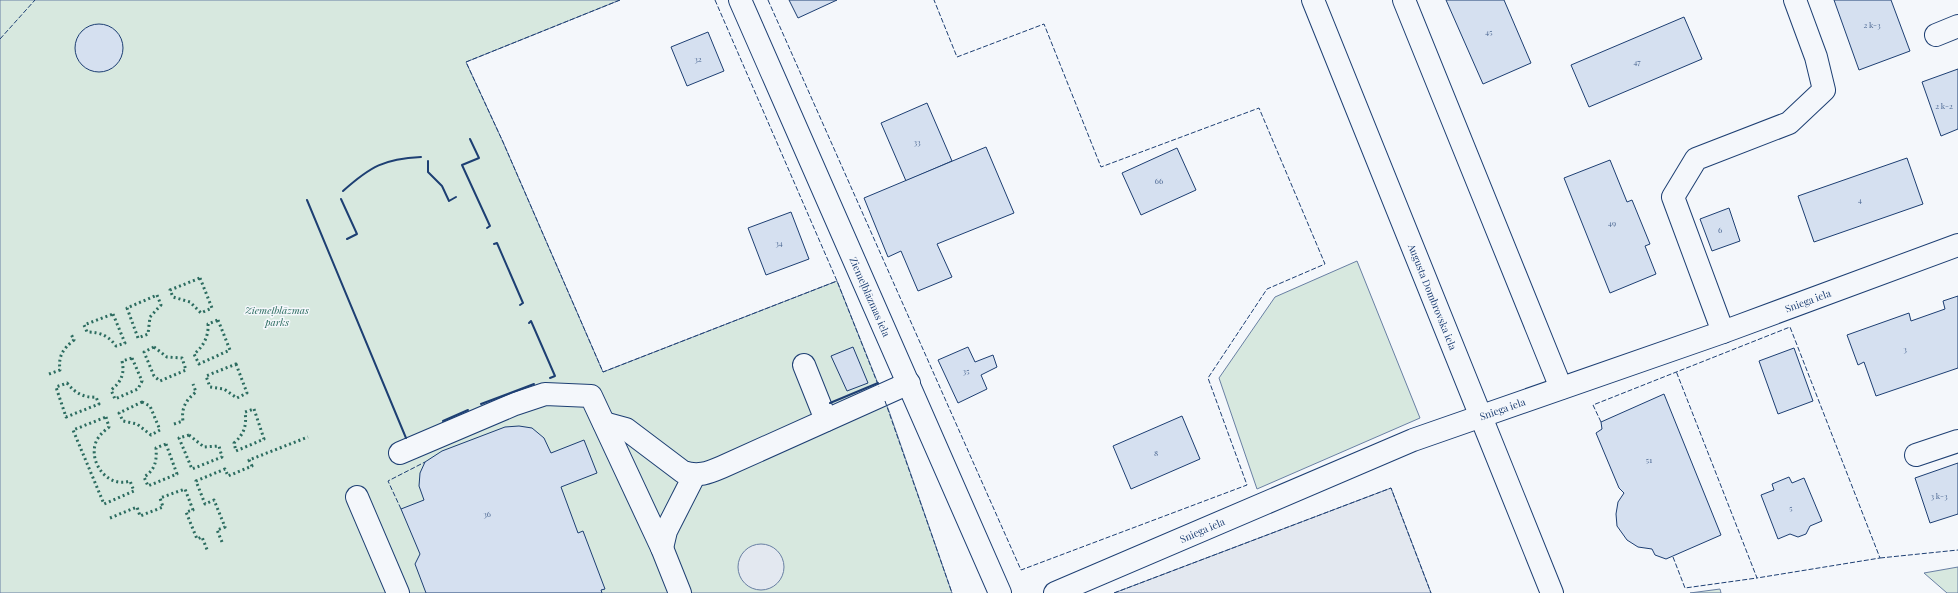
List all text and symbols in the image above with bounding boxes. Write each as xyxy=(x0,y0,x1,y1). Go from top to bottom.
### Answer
house number: 2 k-3 xyxy=(1863,19,1881,30)
house number: 45 xyxy=(1485,26,1493,37)
house number: 32 xyxy=(694,53,702,64)
house number: 47 xyxy=(1633,56,1641,67)
house number: 2 k-2 xyxy=(1935,100,1953,111)
house number: 33 xyxy=(913,136,921,147)
house number: 66 xyxy=(1155,175,1163,186)
house number: 4 xyxy=(1858,194,1862,205)
house number: 49 xyxy=(1608,217,1616,228)
house number: 6 xyxy=(1718,224,1722,235)
house number: 34 xyxy=(775,237,783,248)
street label: Augusta Dombrovska iela xyxy=(1405,241,1460,352)
street label: Ziemeļblāzmas iela xyxy=(846,255,894,339)
street label: Sniega iela xyxy=(1783,286,1833,315)
park label: Ziemeļblāzmas parks xyxy=(244,303,309,329)
house number: 3 xyxy=(1903,343,1907,354)
house number: 35 xyxy=(963,365,969,376)
street label: Sniega iela xyxy=(1478,394,1527,423)
house number: 8 xyxy=(1154,447,1158,458)
house number: 51 xyxy=(1646,454,1652,465)
house number: 3 k-3 xyxy=(1930,490,1948,501)
house number: 5 xyxy=(1789,502,1793,513)
house number: 36 xyxy=(483,508,491,519)
street label: Sniega iela xyxy=(1177,514,1227,546)

